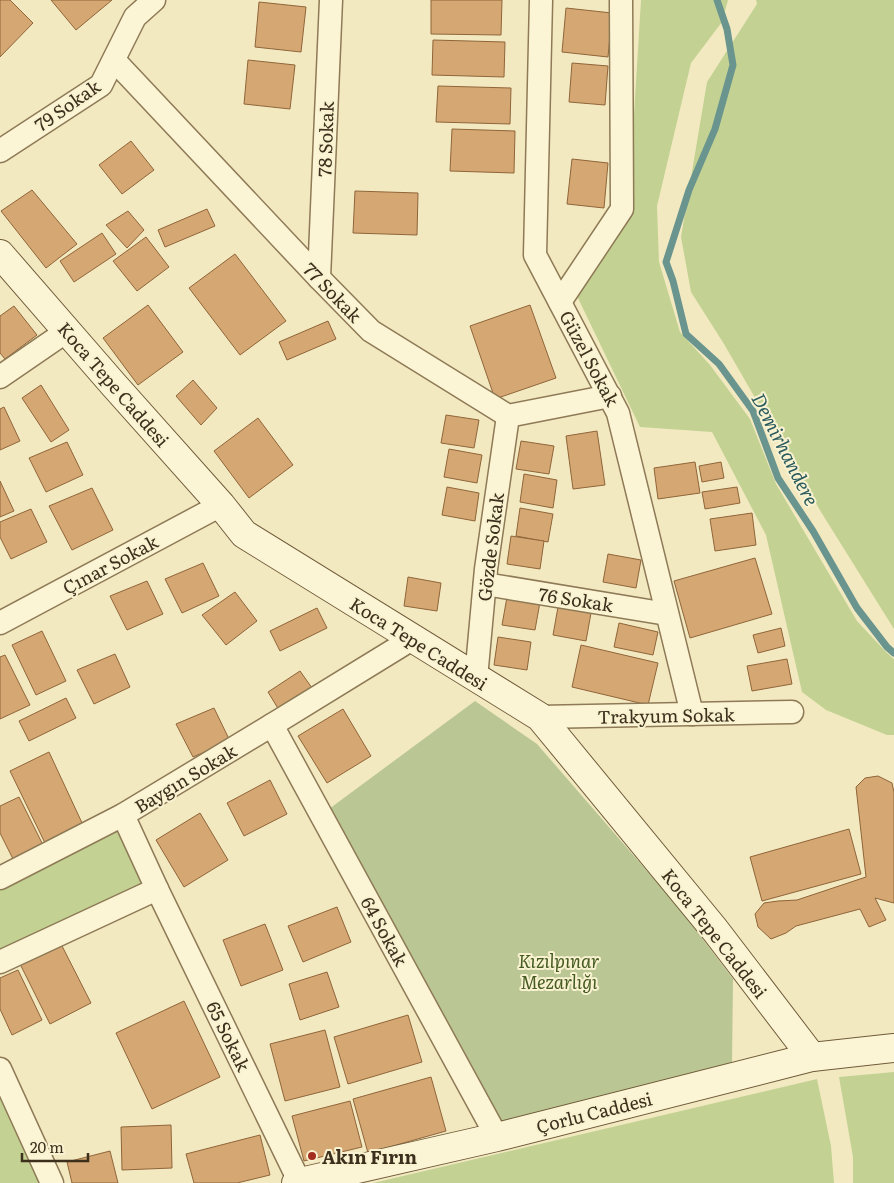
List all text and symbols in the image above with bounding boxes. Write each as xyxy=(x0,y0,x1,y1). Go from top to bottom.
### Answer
street label: 79 Sokak xyxy=(29,72,106,138)
street label: 78 Sokak xyxy=(310,100,340,177)
street label: 77 Sokak xyxy=(297,256,369,329)
street label: Güzel Sokak xyxy=(553,305,627,412)
street label: Koca Tepe Caddesi xyxy=(52,315,176,453)
water label: Demirhandere xyxy=(746,388,826,510)
street label: Gözde Sokak xyxy=(470,490,510,603)
street label: Çınar Sokak xyxy=(57,527,164,601)
street label: 76 Sokak xyxy=(537,580,616,618)
street label: Koca Tepe Caddesi xyxy=(345,590,493,696)
street label: Trakyum Sokak xyxy=(597,700,736,730)
street label: Baygın Sokak xyxy=(129,736,242,819)
street label: Koca Tepe Caddesi xyxy=(656,862,774,1004)
street label: 64 Sokak xyxy=(355,891,416,972)
park label: Kızılpınar Mezarlığı xyxy=(518,947,600,995)
street label: 65 Sokak xyxy=(200,996,258,1077)
street label: Çorlu Caddesi xyxy=(533,1085,655,1139)
scale bar xyxy=(22,1130,89,1162)
text: 20 m xyxy=(30,1135,64,1158)
place label: Akın Fırın xyxy=(322,1143,418,1170)
marker: Akın Fırın xyxy=(306,1150,318,1162)

